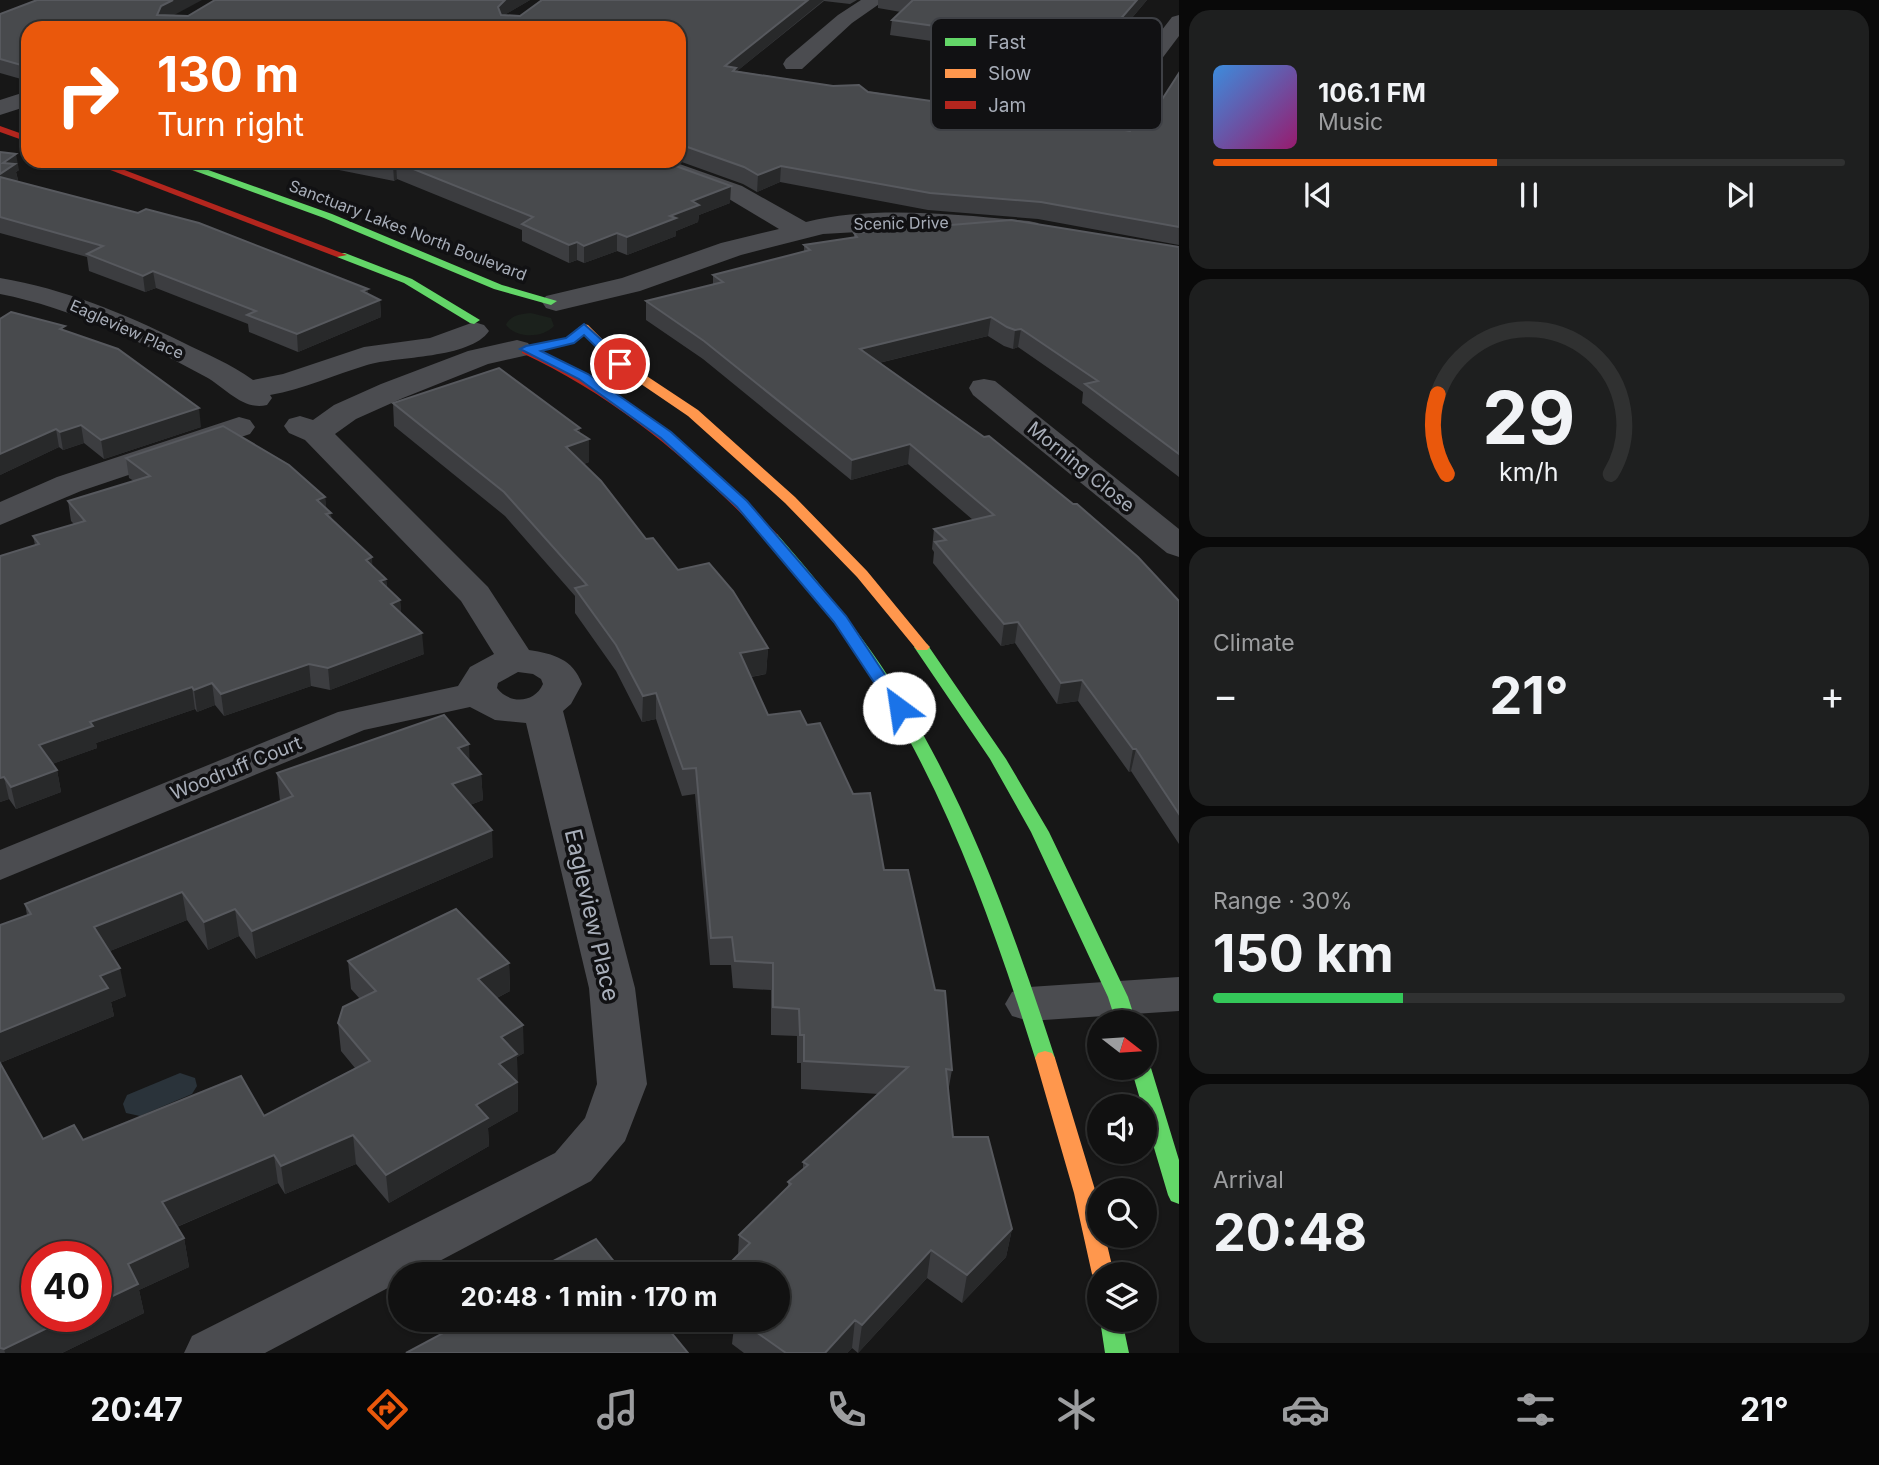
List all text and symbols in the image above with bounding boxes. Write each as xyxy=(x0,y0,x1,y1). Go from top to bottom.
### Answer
legend xyxy=(931,18,1162,130)
text: Fast xyxy=(988,31,1026,54)
text: 130 m xyxy=(157,45,299,104)
icon: right xyxy=(42,49,133,140)
text: Slow xyxy=(988,62,1031,85)
text: 106.1 FM xyxy=(1318,77,1426,108)
text: Jam xyxy=(988,94,1026,117)
text: Turn right xyxy=(157,105,304,144)
text: Music xyxy=(1318,108,1383,136)
street label: Sanctuary Lakes North Boulevard xyxy=(286,175,530,285)
icon: previous xyxy=(1299,176,1337,214)
icon: pause xyxy=(1510,176,1548,214)
icon: next xyxy=(1721,176,1759,214)
street label: Scenic Drive xyxy=(853,212,949,234)
street label: Eagleview Place xyxy=(67,295,187,363)
pin xyxy=(590,334,650,394)
icon: arrive xyxy=(601,345,639,383)
text: 29 xyxy=(1482,373,1576,462)
street label: Morning Close xyxy=(1023,417,1139,517)
text: km/h xyxy=(1499,457,1559,487)
text: Climate xyxy=(1213,629,1295,657)
text: 21° xyxy=(1489,664,1569,727)
position arrow xyxy=(862,671,936,745)
text: − xyxy=(1213,672,1238,718)
text: + xyxy=(1820,672,1845,718)
street label: Woodruff Court xyxy=(167,731,305,805)
street label: Eagleview Place xyxy=(559,826,625,1004)
text: Range · 30% xyxy=(1213,887,1353,915)
text: 150 km xyxy=(1213,922,1394,985)
north arrow xyxy=(1087,1010,1157,1080)
map controls xyxy=(1087,1010,1157,1332)
button: sound xyxy=(1087,1094,1157,1164)
text: Arrival xyxy=(1213,1166,1284,1194)
button: search xyxy=(1087,1178,1157,1248)
text: 20:48 xyxy=(1213,1201,1367,1264)
speed limit sign: 40 xyxy=(21,1241,112,1332)
button: layers xyxy=(1087,1262,1157,1332)
text: 20:48 · 1 min · 170 m xyxy=(461,1281,717,1312)
icon: directions xyxy=(363,1385,412,1434)
icon: music xyxy=(593,1385,642,1434)
icon: phone xyxy=(822,1385,871,1434)
icon: climate xyxy=(1052,1385,1101,1434)
icon: car xyxy=(1281,1385,1330,1434)
icon: filters xyxy=(1511,1385,1560,1434)
text: 20:47 xyxy=(90,1390,183,1429)
text: 21° xyxy=(1740,1390,1789,1429)

